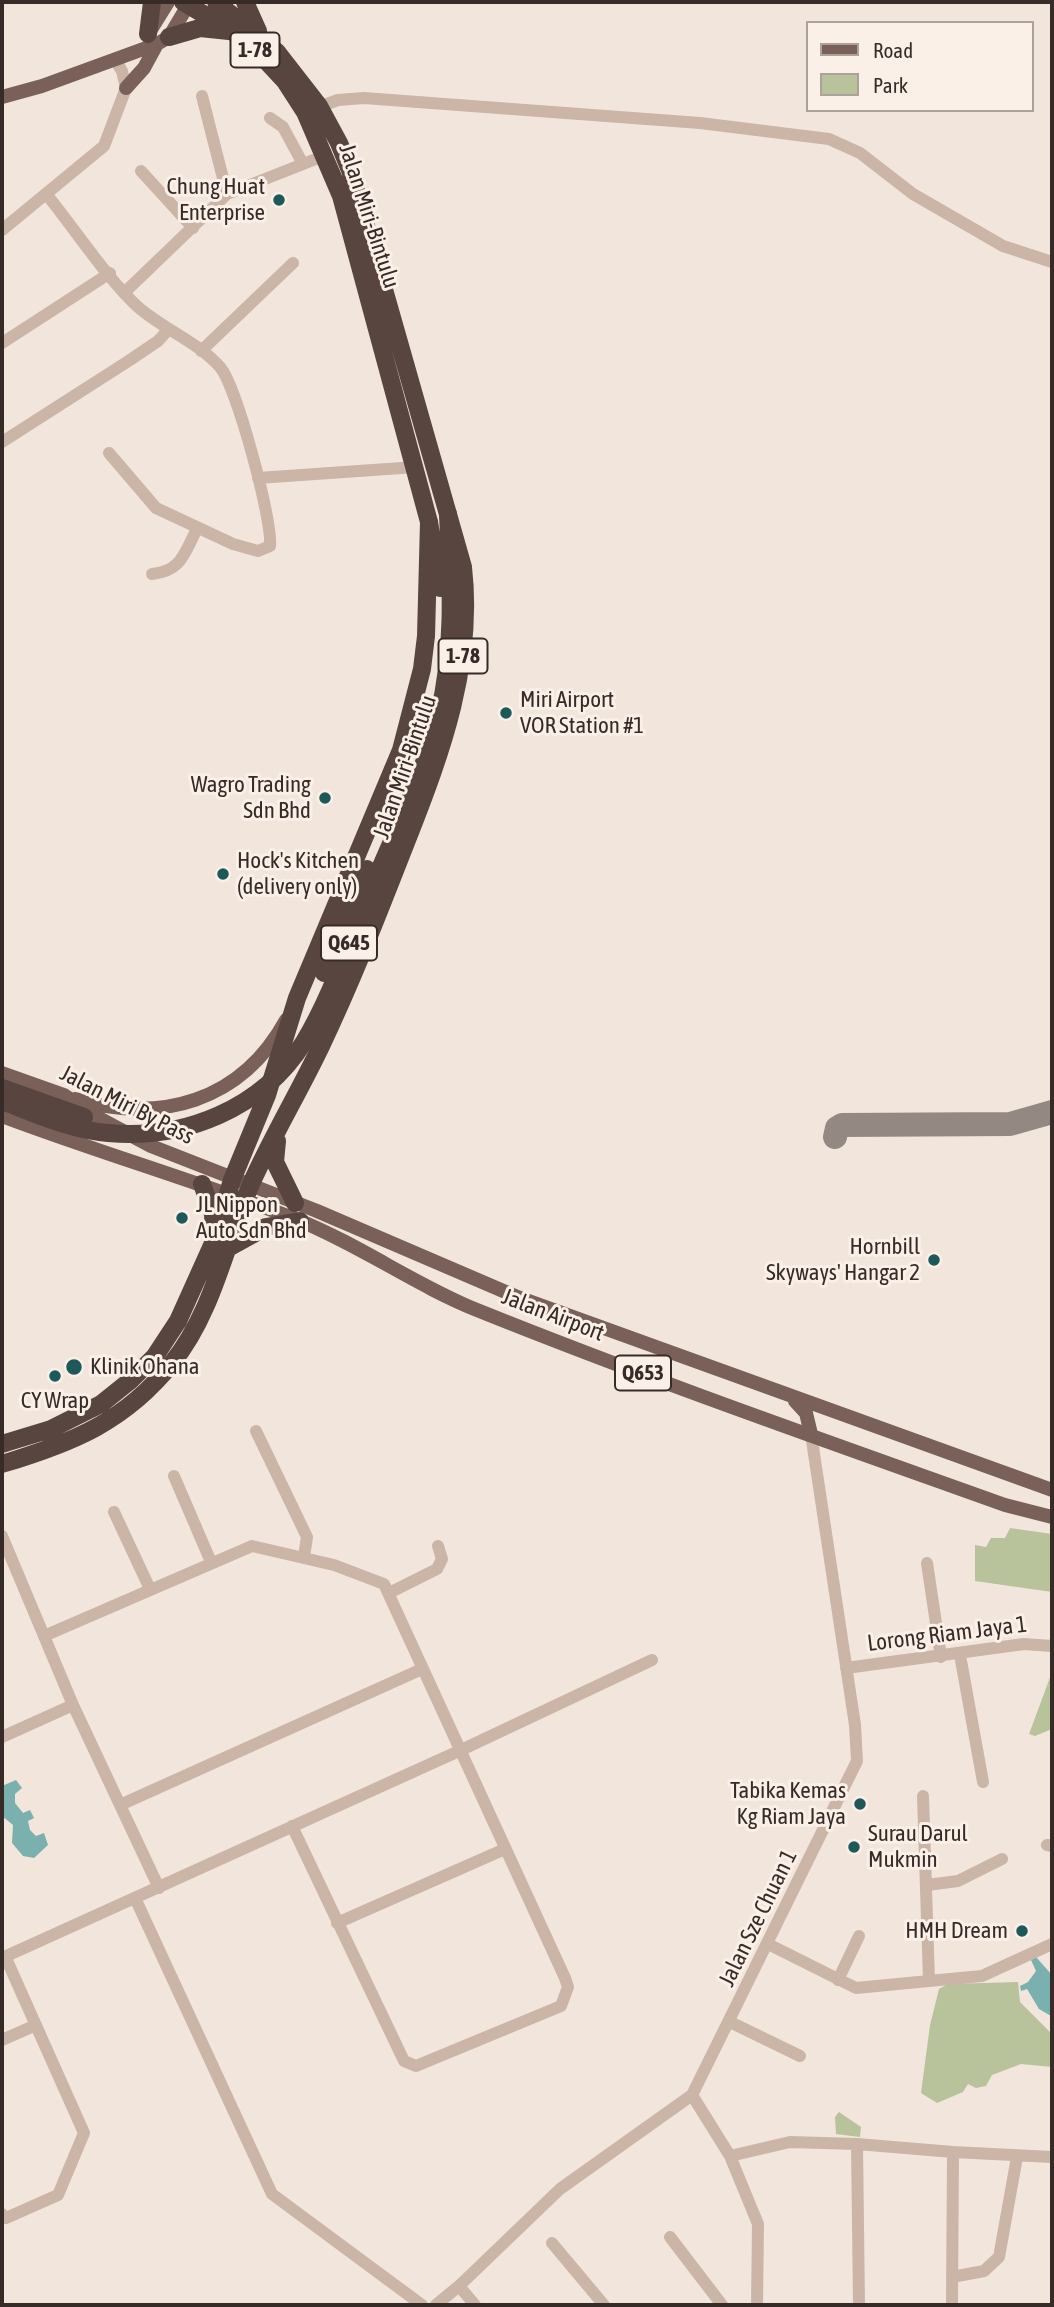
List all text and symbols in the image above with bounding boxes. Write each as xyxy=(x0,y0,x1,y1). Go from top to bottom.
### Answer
legend xyxy=(806,21,1033,112)
road number: 1-78 xyxy=(230,32,280,68)
text: Road xyxy=(873,38,913,62)
text: Park xyxy=(873,73,908,97)
street label: Jalan Miri-Bintulu xyxy=(333,140,405,292)
place label: Chung Huat Enterprise xyxy=(166,173,265,227)
marker: Chung Huat Enterprise xyxy=(271,192,287,208)
road number: 1-78 xyxy=(438,638,488,674)
place label: Miri Airport VOR Station #1 xyxy=(520,686,644,740)
street label: Jalan Miri-Bintulu xyxy=(368,692,442,842)
marker: Miri Airport VOR Station #1 xyxy=(498,705,514,721)
place label: Wagro Trading Sdn Bhd xyxy=(191,771,311,825)
marker: Wagro Trading Sdn Bhd xyxy=(317,790,333,806)
place label: Hock's Kitchen (delivery only) xyxy=(237,847,359,901)
marker: Hock's Kitchen (delivery only) xyxy=(215,866,231,882)
road number: Q645 xyxy=(321,926,377,960)
street label: Jalan Miri By Pass xyxy=(56,1059,198,1151)
place label: JL Nippon Auto Sdn Bhd xyxy=(196,1191,307,1245)
marker: JL Nippon Auto Sdn Bhd xyxy=(174,1210,190,1226)
place label: Hornbill Skyways' Hangar 2 xyxy=(766,1233,920,1287)
marker: Hornbill Skyways' Hangar 2 xyxy=(926,1252,942,1268)
street label: Jalan Airport xyxy=(498,1283,608,1347)
place label: Klinik Ohana xyxy=(90,1353,200,1381)
road number: Q653 xyxy=(615,1356,671,1390)
marker: Klinik Ohana xyxy=(64,1357,84,1377)
marker: CY Wrap xyxy=(47,1368,63,1384)
place label: CY Wrap xyxy=(21,1387,89,1415)
street label: Lorong Riam Jaya 1 xyxy=(866,1611,1028,1657)
place label: Tabika Kemas Kg Riam Jaya xyxy=(730,1777,846,1831)
marker: Tabika Kemas Kg Riam Jaya xyxy=(852,1796,868,1812)
place label: Surau Darul Mukmin xyxy=(868,1820,968,1874)
marker: Surau Darul Mukmin xyxy=(846,1839,862,1855)
street label: Jalan Sze Chuan 1 xyxy=(713,1845,803,1991)
place label: HMH Dream xyxy=(905,1917,1008,1945)
marker: HMH Dream xyxy=(1014,1923,1030,1939)

